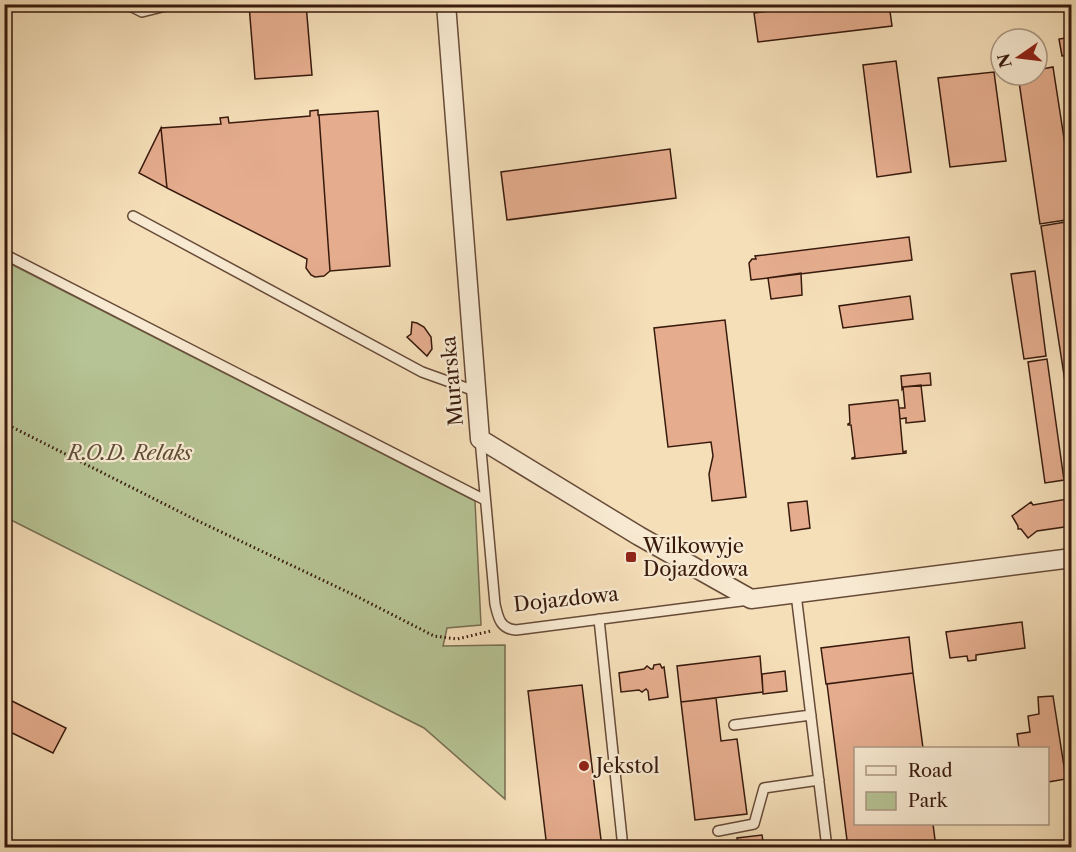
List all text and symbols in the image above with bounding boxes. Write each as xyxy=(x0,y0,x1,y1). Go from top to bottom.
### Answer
north arrow xyxy=(989,27,1049,87)
text: N xyxy=(993,51,1016,70)
street label: Murarska xyxy=(436,335,468,427)
park label: R.O.D. Relaks xyxy=(66,441,193,465)
place label: Wilkowyje Dojazdowa xyxy=(642,534,749,581)
marker: Wilkowyje Dojazdowa xyxy=(624,550,638,564)
street label: Dojazdowa xyxy=(512,582,620,616)
legend xyxy=(854,747,1049,825)
place label: Jekstol xyxy=(593,754,660,778)
marker: Jekstol xyxy=(577,759,591,773)
text: Road xyxy=(908,760,953,782)
text: Park xyxy=(908,790,949,812)

